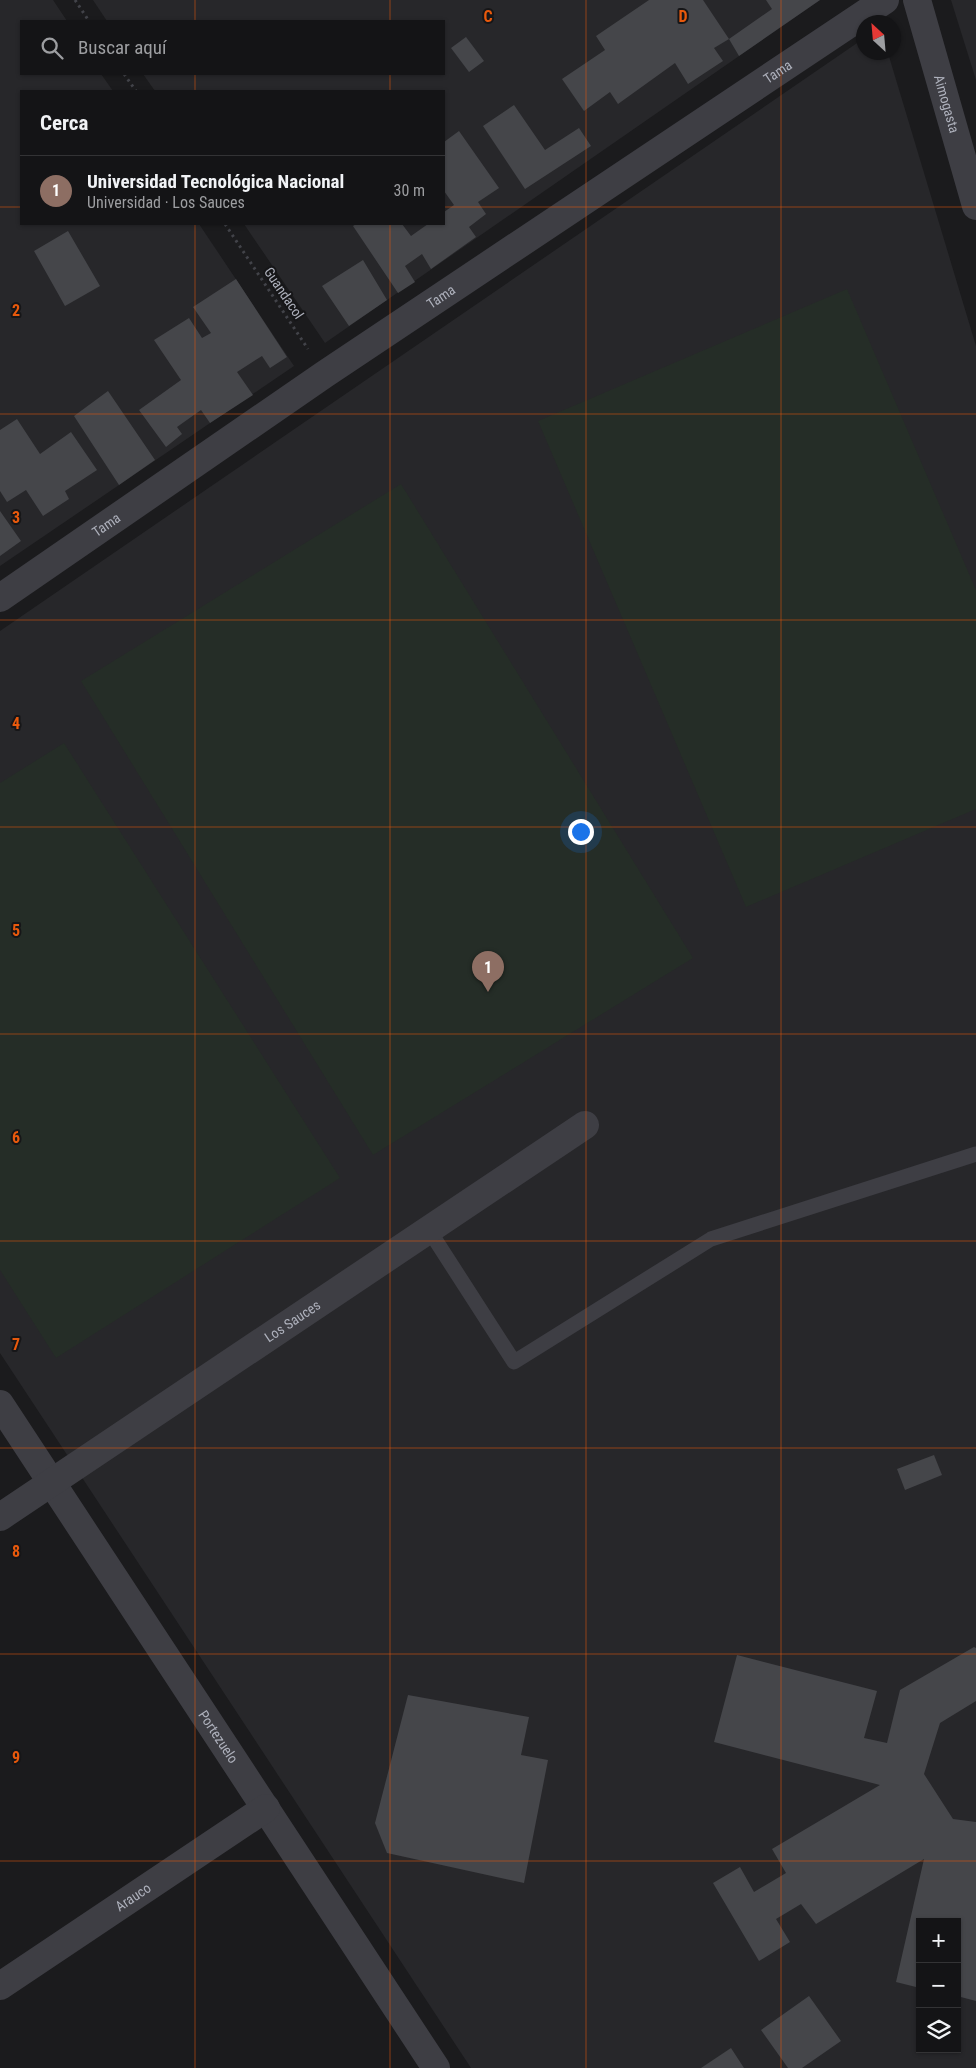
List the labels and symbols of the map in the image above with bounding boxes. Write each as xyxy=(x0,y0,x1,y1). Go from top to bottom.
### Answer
text: C xyxy=(483,7,493,26)
text: D xyxy=(678,7,688,26)
north arrow xyxy=(856,15,901,60)
street label: Tama xyxy=(760,57,795,87)
street label: Aimogasta xyxy=(931,73,963,135)
street label: Guandacol xyxy=(261,264,307,322)
street label: Tama xyxy=(424,282,458,312)
text: 2 xyxy=(12,301,20,320)
text: 3 xyxy=(12,508,20,527)
street label: Tama xyxy=(89,510,123,540)
text: 4 xyxy=(12,714,20,733)
your location xyxy=(568,819,594,845)
text: 5 xyxy=(12,921,20,940)
pin: 1 xyxy=(472,951,504,992)
text: 6 xyxy=(12,1128,20,1147)
street label: Los Sauces xyxy=(262,1297,323,1345)
text: 7 xyxy=(12,1335,20,1354)
text: 8 xyxy=(12,1542,20,1561)
street label: Portezuelo xyxy=(195,1707,242,1766)
text: 9 xyxy=(12,1748,20,1767)
street label: Arauco xyxy=(112,1880,154,1915)

